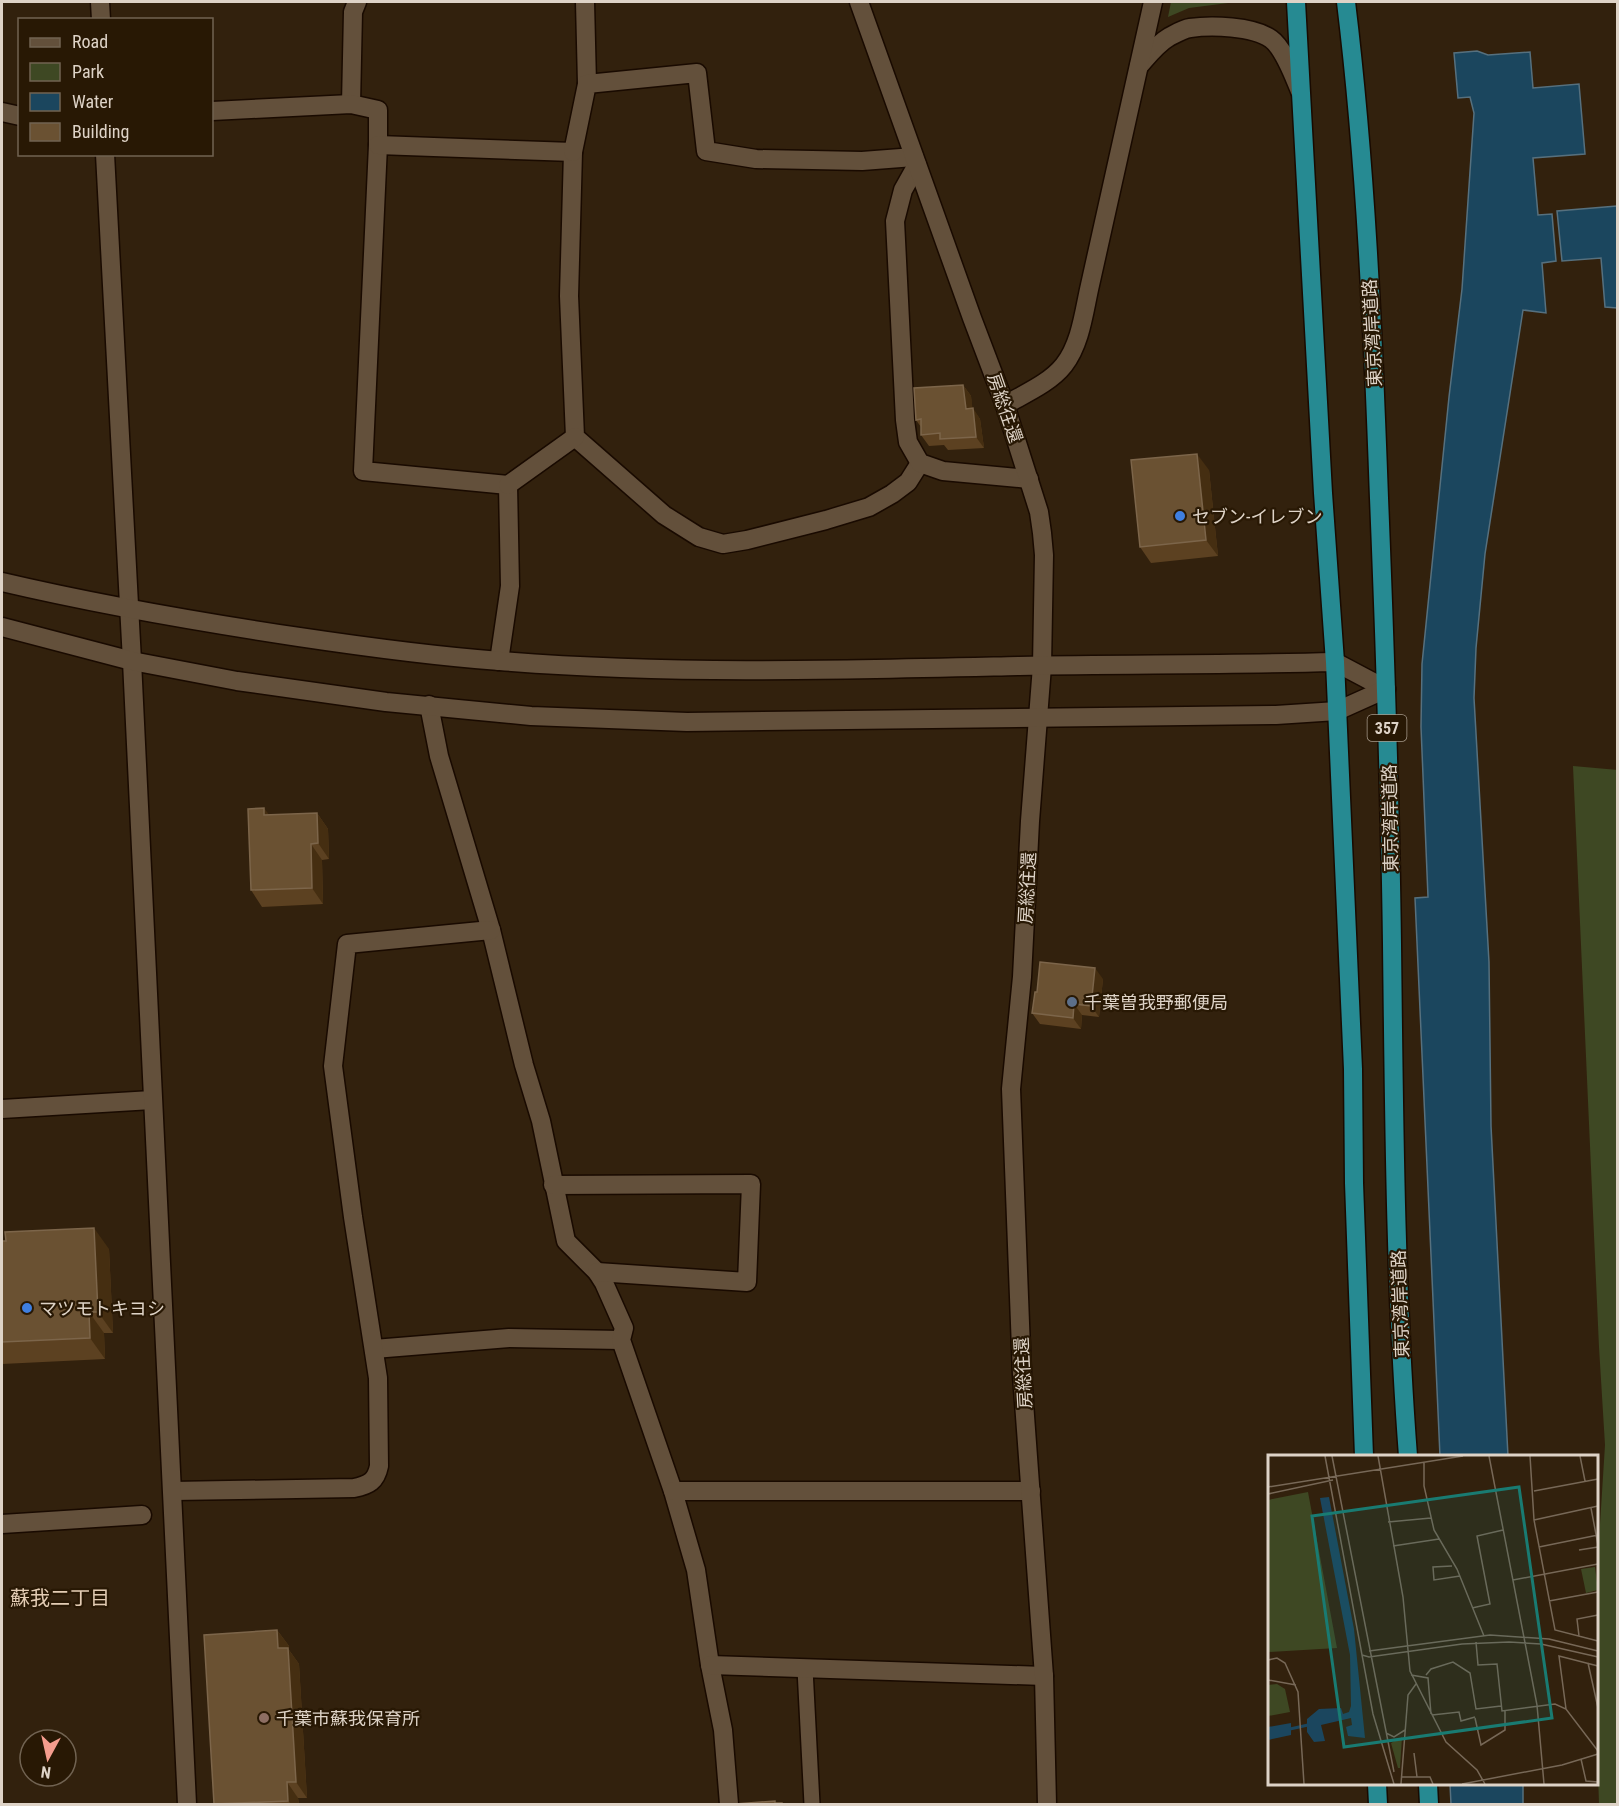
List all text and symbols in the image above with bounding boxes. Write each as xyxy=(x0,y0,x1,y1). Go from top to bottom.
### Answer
legend xyxy=(18,18,213,156)
text: Road xyxy=(72,31,108,52)
text: Park xyxy=(72,61,104,82)
text: Water xyxy=(72,91,114,112)
text: Building xyxy=(72,121,129,142)
street label: 東京湾岸道路 xyxy=(1359,279,1385,387)
street label: 房総往還 xyxy=(983,371,1027,445)
place label: セブン-イレブン xyxy=(1192,506,1322,527)
marker: セブン-イレブン xyxy=(1173,509,1187,523)
road number: 357 xyxy=(1368,715,1406,741)
street label: 東京湾岸道路 xyxy=(1379,764,1401,872)
street label: 房総往還 xyxy=(1015,851,1039,925)
place label: 千葉曽我野郵便局 xyxy=(1084,992,1228,1013)
marker: 千葉曽我野郵便局 xyxy=(1065,995,1079,1009)
street label: 東京湾岸道路 xyxy=(1388,1250,1412,1358)
place label: マツモトキヨシ xyxy=(39,1298,165,1319)
marker: マツモトキヨシ xyxy=(20,1301,34,1315)
street label: 房総往還 xyxy=(1011,1336,1035,1410)
inset map xyxy=(1268,1455,1598,1785)
district label: 蘇我二丁目 xyxy=(10,1586,110,1610)
place label: 千葉市蘇我保育所 xyxy=(276,1708,420,1729)
marker: 千葉市蘇我保育所 xyxy=(257,1711,271,1725)
north arrow xyxy=(18,1728,78,1788)
text: N xyxy=(40,1762,52,1782)

